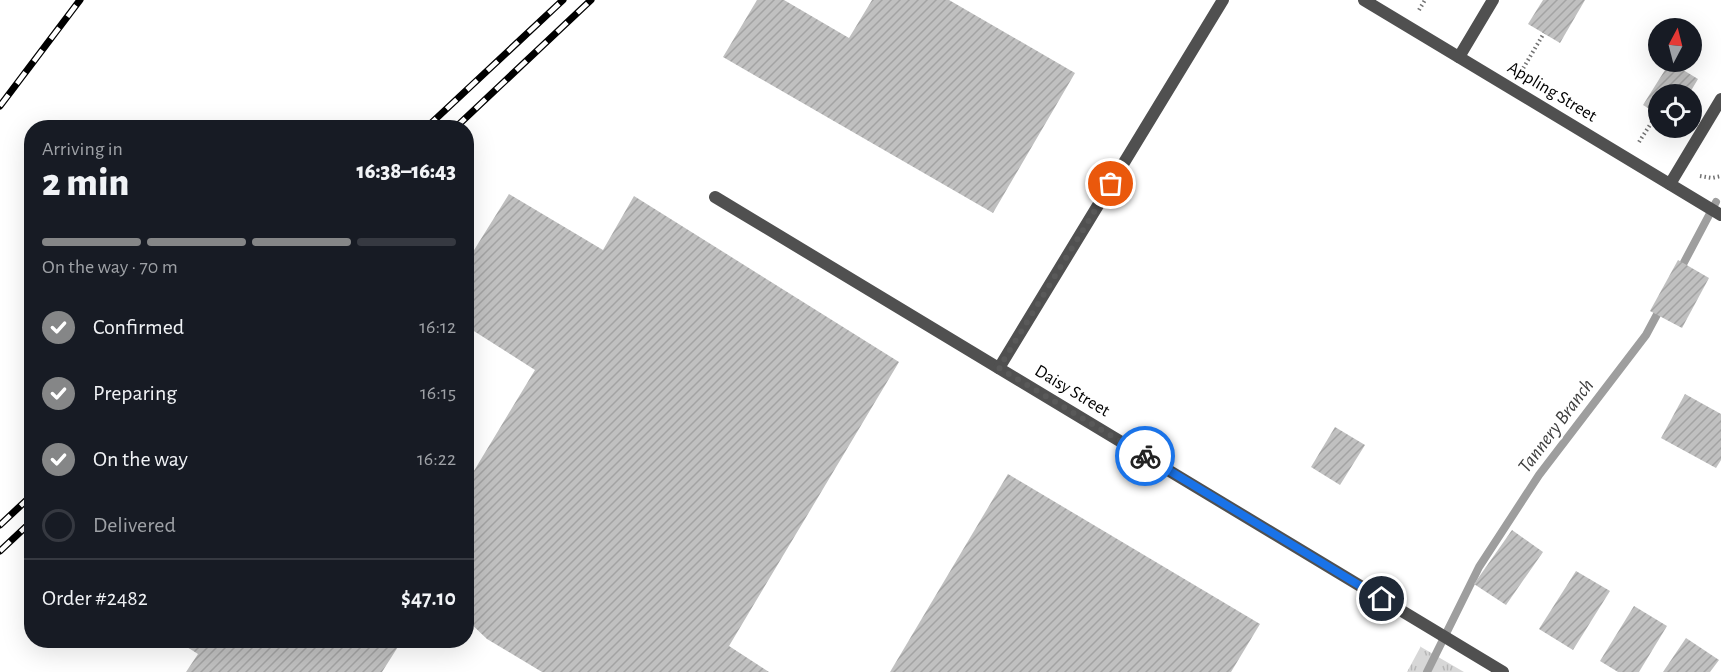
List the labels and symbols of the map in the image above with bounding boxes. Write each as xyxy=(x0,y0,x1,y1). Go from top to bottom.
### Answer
north arrow xyxy=(1648,18,1702,72)
street label: Appling Street xyxy=(1504,58,1600,126)
pin xyxy=(1085,158,1136,209)
street label: Daisy Street xyxy=(1031,362,1113,420)
water label: Tannery Branch xyxy=(1514,375,1598,477)
courier xyxy=(1115,426,1175,486)
pin xyxy=(1356,573,1407,624)

